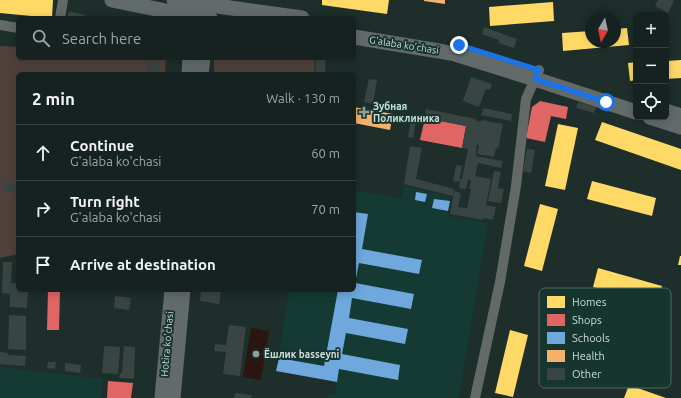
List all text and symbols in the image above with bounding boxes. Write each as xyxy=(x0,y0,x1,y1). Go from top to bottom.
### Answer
north arrow xyxy=(585,12,621,48)
map controls xyxy=(633,12,669,120)
button: + xyxy=(633,12,669,48)
search box xyxy=(16,16,356,60)
icon: search xyxy=(30,27,52,49)
text: Search here xyxy=(62,30,141,47)
street label: G'alaba ko'chasi xyxy=(368,34,440,56)
route end xyxy=(450,36,468,54)
button: − xyxy=(633,48,669,84)
button: locate xyxy=(633,84,669,120)
text: 2 min xyxy=(32,89,75,108)
text: Walk · 130 m xyxy=(266,91,340,105)
route start xyxy=(597,93,615,111)
place label: Зубная Поликлиника xyxy=(373,101,440,124)
marker: Зубная Поликлиника xyxy=(358,106,370,118)
text: Continue xyxy=(70,137,134,154)
icon: ahead xyxy=(32,142,54,164)
text: 60 m xyxy=(311,146,340,160)
text: G'alaba ko'chasi xyxy=(70,154,162,168)
text: Turn right xyxy=(70,193,140,210)
icon: right xyxy=(32,198,54,220)
text: 70 m xyxy=(311,202,340,216)
text: G'alaba ko'chasi xyxy=(70,210,162,224)
icon: arrive xyxy=(32,254,54,276)
text: Arrive at destination xyxy=(70,256,216,273)
legend xyxy=(539,288,671,388)
text: Homes xyxy=(572,296,607,308)
street label: Hotira ko'chasi xyxy=(159,311,175,377)
text: Shops xyxy=(572,314,602,326)
text: Schools xyxy=(572,332,610,344)
place label: Ёшлик basseyni xyxy=(264,348,340,360)
marker: Ёшлик basseyni xyxy=(251,349,261,359)
text: Health xyxy=(572,350,605,362)
text: Other xyxy=(572,368,602,380)

